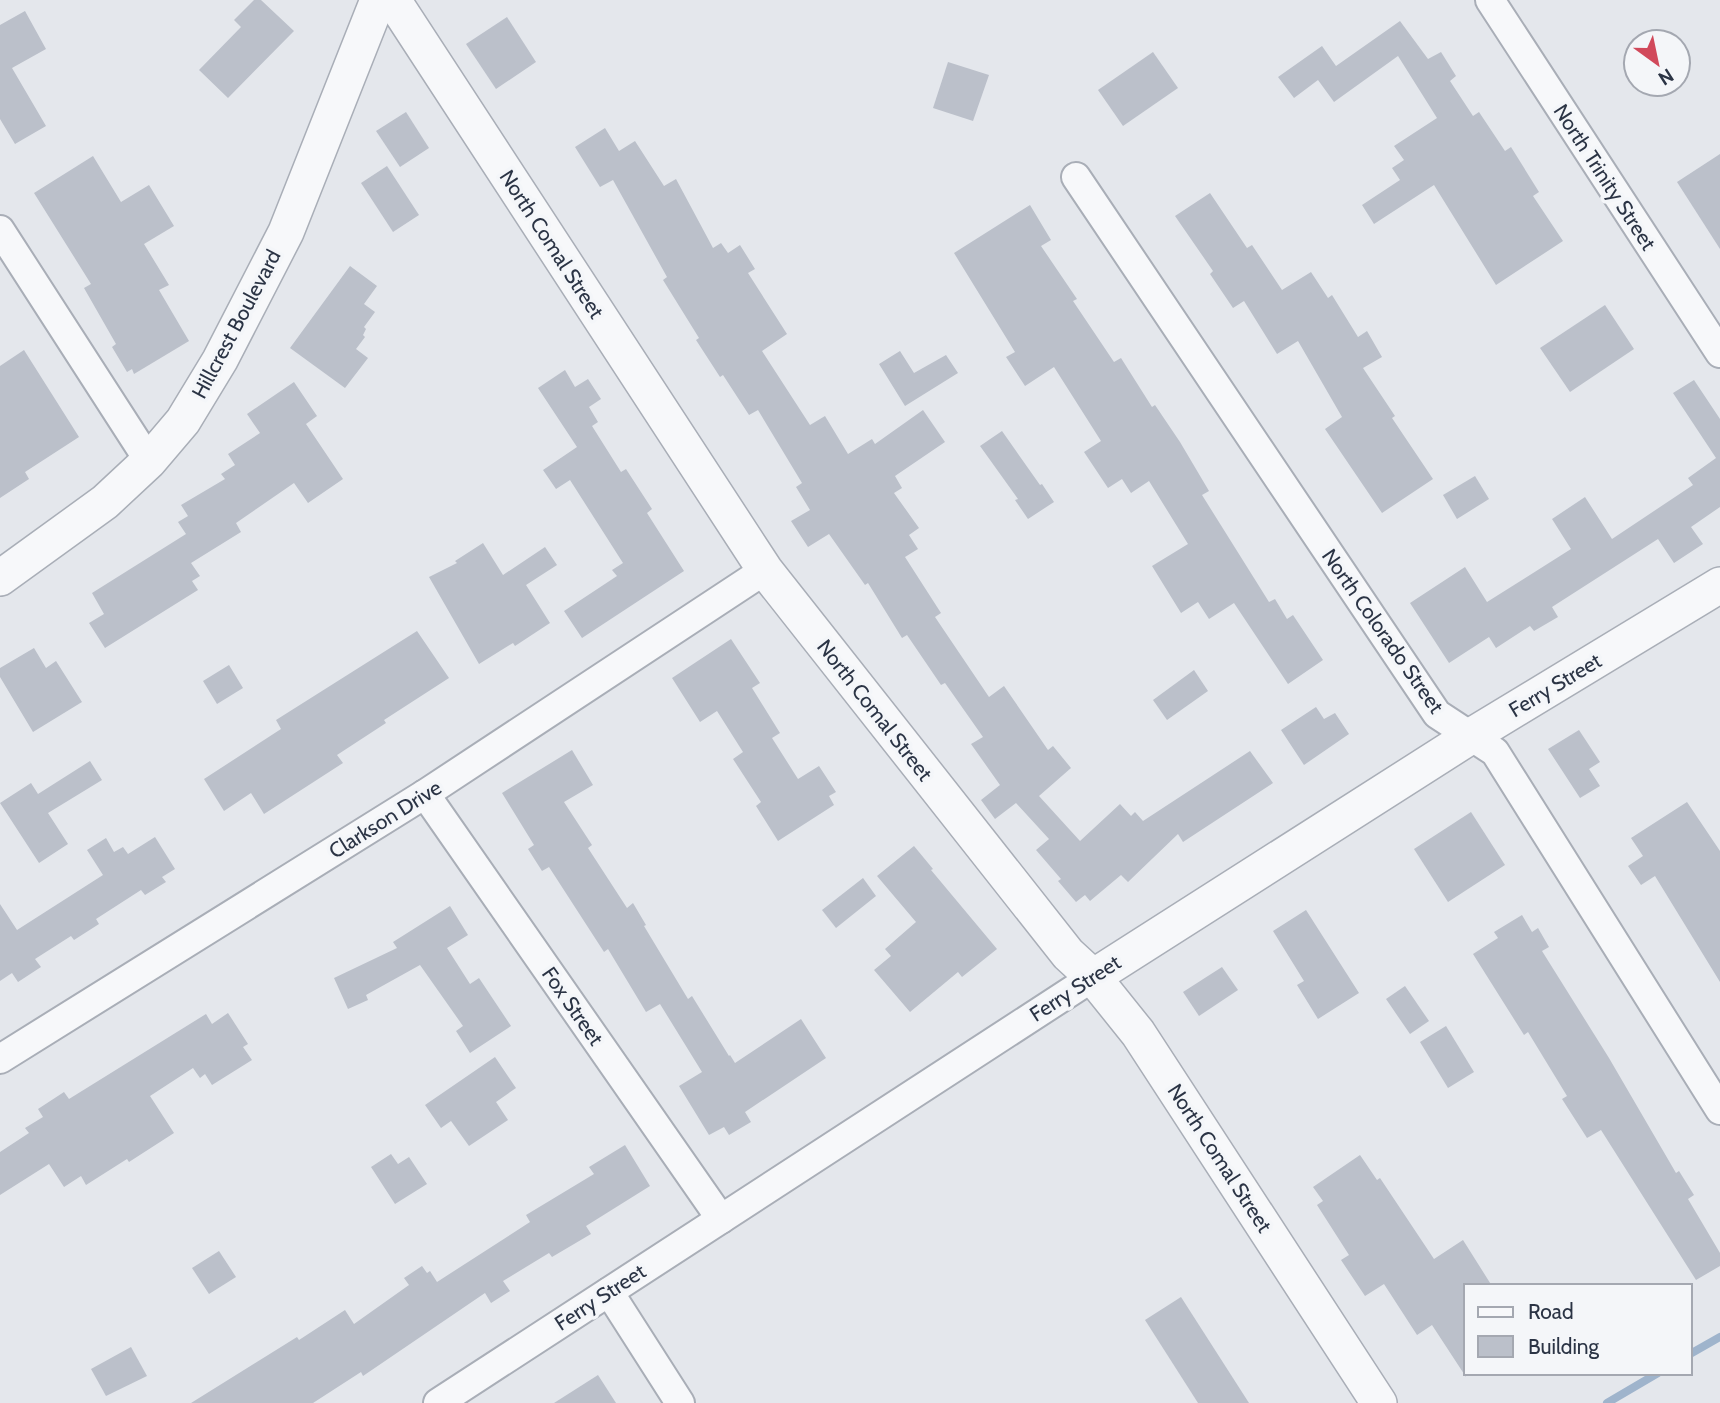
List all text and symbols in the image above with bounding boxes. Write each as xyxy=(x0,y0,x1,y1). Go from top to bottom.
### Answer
north arrow xyxy=(1622,28,1692,98)
text: N xyxy=(1654,64,1678,90)
street label: North Trinity Street xyxy=(1549,99,1661,255)
street label: North Comal Street xyxy=(495,165,609,323)
street label: Hillcrest Boulevard xyxy=(186,245,286,403)
street label: North Colorado Street xyxy=(1317,544,1449,718)
street label: North Comal Street xyxy=(812,634,938,786)
street label: Ferry Street xyxy=(1504,648,1606,722)
street label: Clarkson Drive xyxy=(324,774,446,863)
street label: Ferry Street xyxy=(1025,949,1125,1027)
street label: Fox Street xyxy=(537,962,609,1050)
street label: North Comal Street xyxy=(1163,1079,1277,1237)
street label: Ferry Street xyxy=(550,1258,650,1336)
legend xyxy=(1464,1284,1692,1375)
text: Road xyxy=(1528,1299,1574,1324)
text: Building xyxy=(1528,1334,1600,1359)

